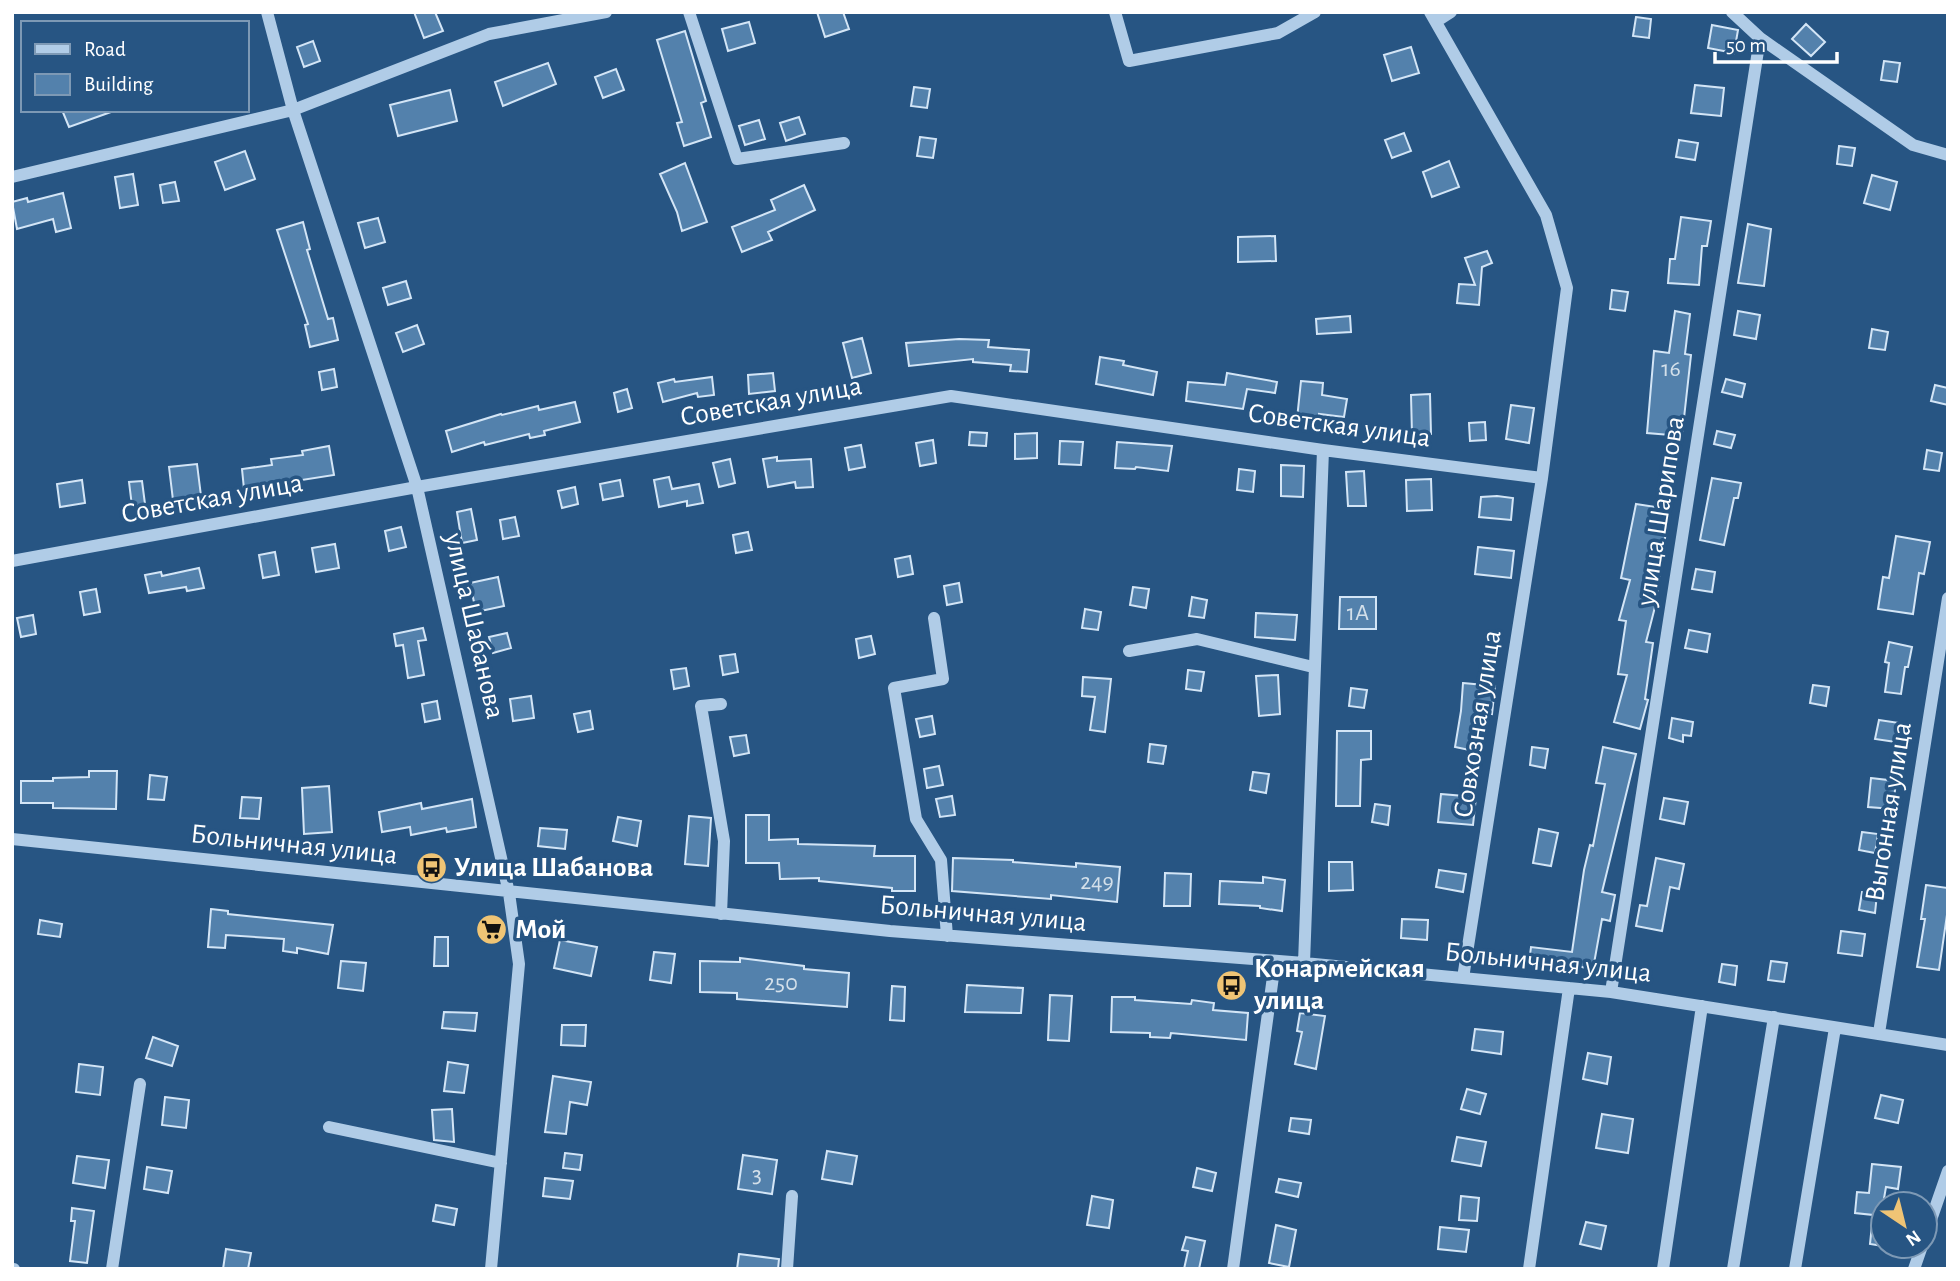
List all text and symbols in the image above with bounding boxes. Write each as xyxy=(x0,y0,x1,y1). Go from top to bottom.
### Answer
legend xyxy=(21,21,248,112)
scale bar xyxy=(1715,21,1838,65)
text: 50 m xyxy=(1726,35,1766,56)
text: Road xyxy=(84,39,126,60)
text: Building xyxy=(84,74,154,95)
house number: 16 xyxy=(1661,357,1681,381)
street label: Советская улица xyxy=(678,372,864,432)
street label: Советская улица xyxy=(1246,399,1432,453)
street label: улица Шарипова xyxy=(1632,414,1690,609)
street label: Советская улица xyxy=(119,469,305,529)
street label: улица Шабанова xyxy=(439,529,509,722)
house number: 1А xyxy=(1347,601,1369,625)
street label: Совхозная улица xyxy=(1449,628,1507,820)
street label: Выгонная улица xyxy=(1861,720,1917,904)
street label: Больничная улица xyxy=(189,820,399,870)
bus stop icon: Улица Шабанова xyxy=(414,851,448,885)
place label: Улица Шабанова xyxy=(454,854,653,882)
house number: 249 xyxy=(1080,870,1114,894)
street label: Больничная улица xyxy=(878,891,1088,937)
supermarket icon: Мой xyxy=(475,913,509,947)
place label: Мой xyxy=(515,916,566,944)
street label: Больничная улица xyxy=(1443,938,1653,988)
place label: Конармейская улица xyxy=(1253,955,1425,1015)
bus stop icon: Конармейская улица xyxy=(1214,968,1248,1002)
house number: 250 xyxy=(764,971,798,995)
house number: 3 xyxy=(752,1163,762,1187)
north arrow xyxy=(1869,1190,1939,1260)
text: N xyxy=(1902,1226,1924,1249)

